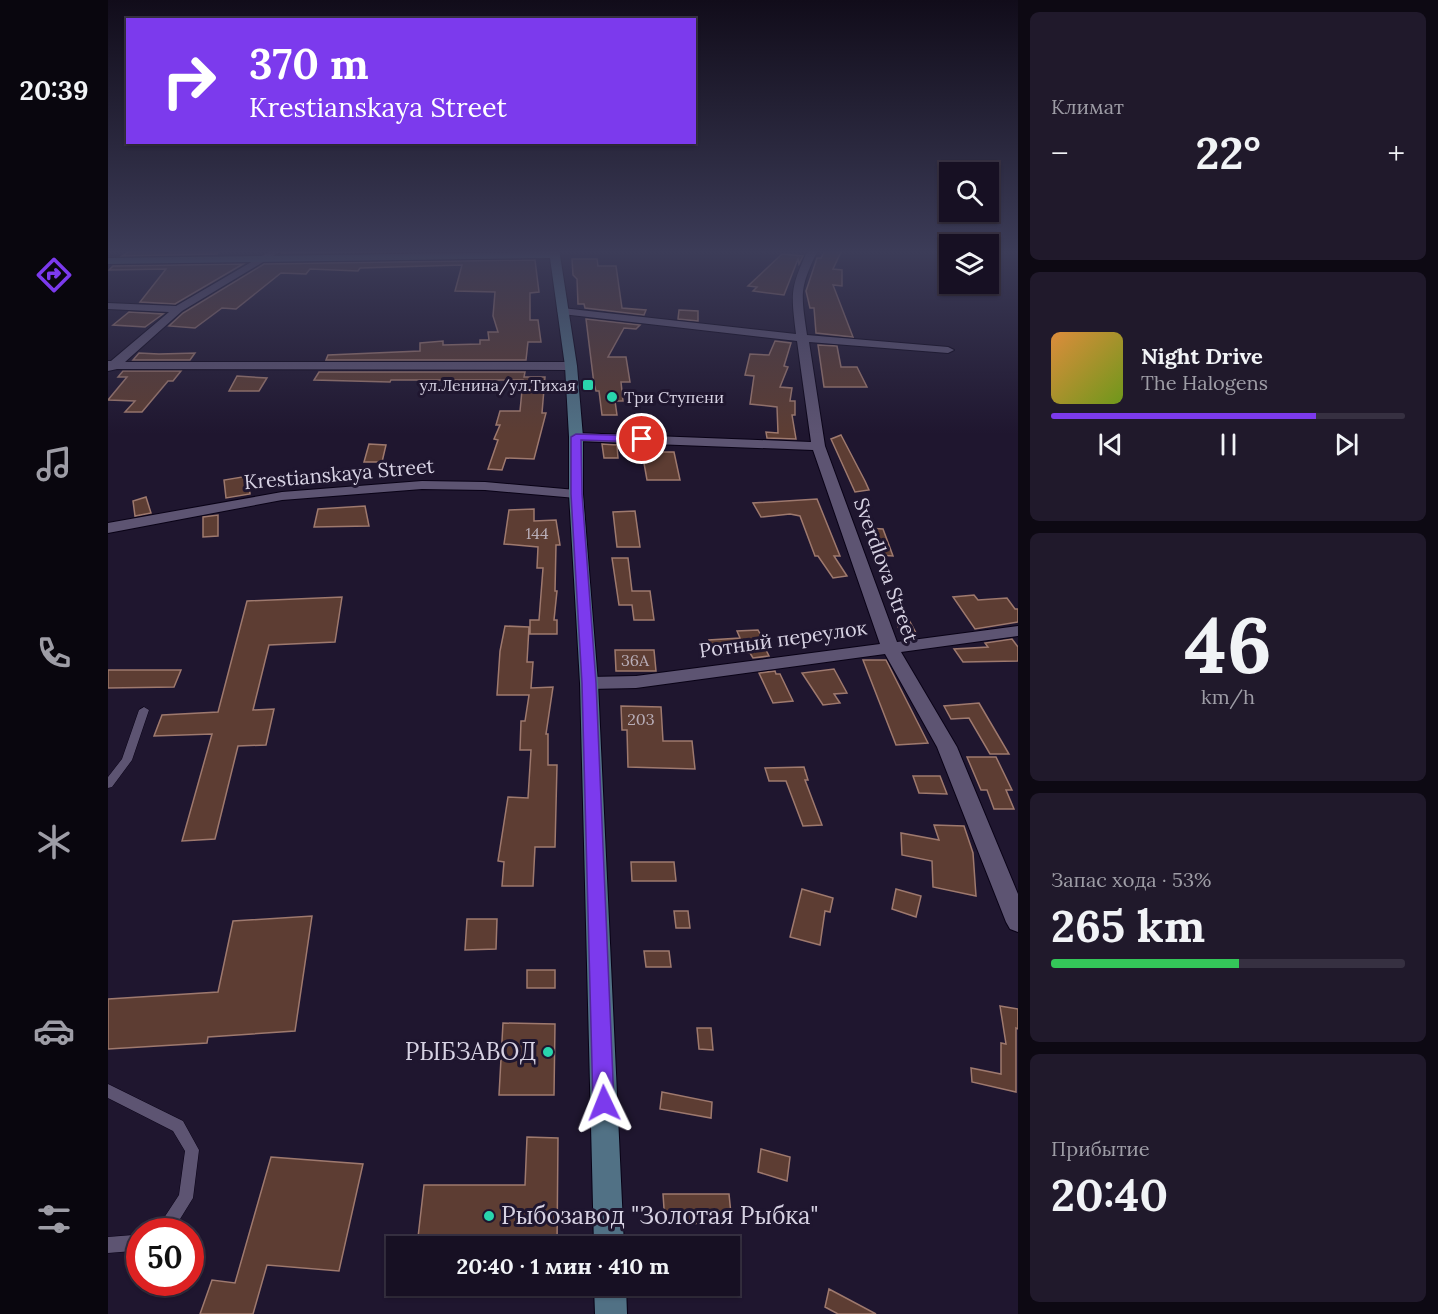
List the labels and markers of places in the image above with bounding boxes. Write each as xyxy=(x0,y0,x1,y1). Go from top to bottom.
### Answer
place label: ул.Ленина/ул.Тихая xyxy=(419,375,576,396)
marker: ул.Ленина/ул.Тихая xyxy=(581,378,595,392)
place label: Три Ступени xyxy=(624,387,724,407)
marker: Три Ступени xyxy=(605,390,619,404)
pin xyxy=(616,413,667,464)
place label: РЫБЗАВОД xyxy=(405,1036,536,1067)
marker: РЫБЗАВОД xyxy=(541,1045,555,1059)
place label: Рыбозавод "Золотая Рыбка" xyxy=(501,1200,819,1231)
marker: Рыбозавод "Золотая Рыбка" xyxy=(482,1209,496,1223)

